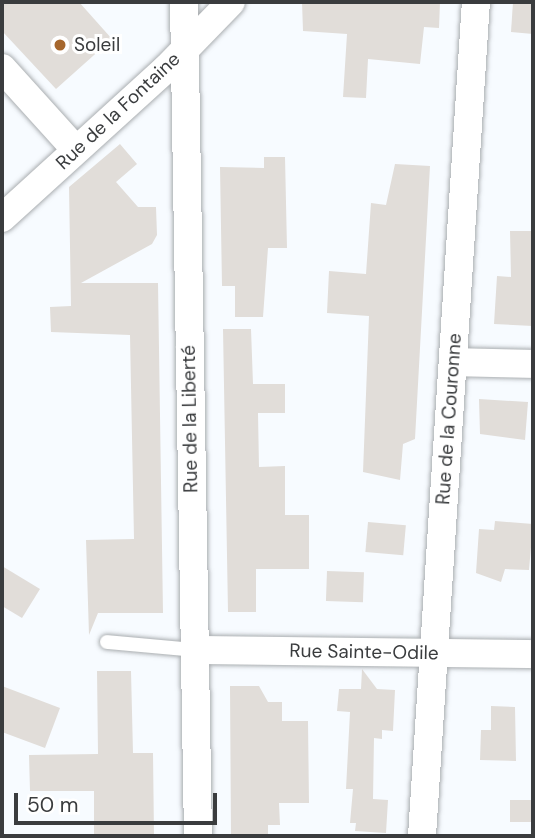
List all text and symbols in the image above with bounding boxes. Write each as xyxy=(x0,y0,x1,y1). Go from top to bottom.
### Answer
place label: Soleil xyxy=(74,34,120,56)
marker: Soleil xyxy=(52,37,68,53)
street label: Rue de la Fontaine xyxy=(51,48,185,174)
street label: Rue de la Couronne xyxy=(432,333,466,505)
street label: Rue de la Liberté xyxy=(177,345,203,493)
street label: Rue Sainte-Odile xyxy=(289,639,439,665)
scale bar xyxy=(18,778,220,822)
text: 50 m xyxy=(27,791,78,819)

